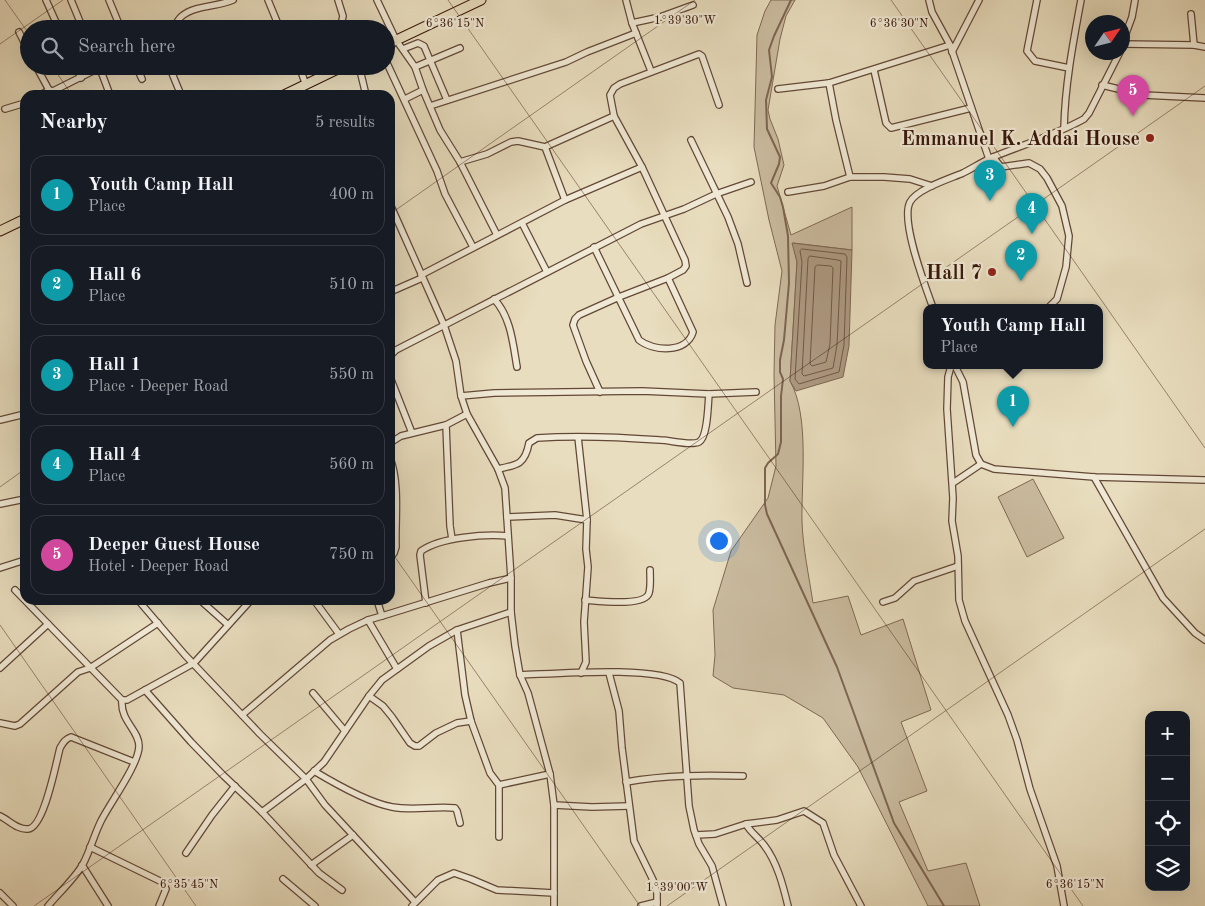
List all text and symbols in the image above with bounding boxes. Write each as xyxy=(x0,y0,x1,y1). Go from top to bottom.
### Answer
text: 1°39'30"W xyxy=(654,15,716,27)
north arrow xyxy=(1085,15,1130,60)
text: 6°36'15"N xyxy=(426,17,484,30)
text: 6°36'30"N xyxy=(870,18,928,30)
search box xyxy=(20,20,395,75)
icon: search xyxy=(38,34,66,62)
text: Search here xyxy=(78,38,175,57)
pin: 5 xyxy=(1117,75,1149,116)
text: Nearby xyxy=(40,112,108,133)
text: 5 results xyxy=(315,115,375,131)
place label: Emmanuel K. Addai House xyxy=(901,130,1140,150)
marker: Emmanuel K. Addai House xyxy=(1144,132,1156,144)
pin: 3 xyxy=(974,160,1006,201)
text: Youth Camp Hall xyxy=(88,176,234,195)
text: 1 xyxy=(52,187,62,203)
text: 400 m xyxy=(329,187,374,203)
pin: 4 xyxy=(1016,193,1048,234)
text: Place xyxy=(88,199,125,215)
pin: 2 xyxy=(1005,240,1037,281)
place label: Hall 7 xyxy=(926,264,982,284)
text: Hall 6 xyxy=(88,266,141,285)
marker: Hall 7 xyxy=(986,266,998,278)
text: 2 xyxy=(52,277,62,293)
text: 510 m xyxy=(329,277,374,293)
text: Place xyxy=(88,289,125,305)
popup xyxy=(923,304,1103,369)
text: Youth Camp Hall xyxy=(940,317,1086,336)
text: Place xyxy=(940,340,978,356)
text: Hall 1 xyxy=(88,356,141,375)
text: 3 xyxy=(52,367,62,383)
text: 550 m xyxy=(329,367,374,383)
text: Place · Deeper Road xyxy=(88,379,228,395)
pin: 1 xyxy=(997,386,1029,427)
text: Hall 4 xyxy=(88,446,141,465)
text: 4 xyxy=(52,457,62,473)
text: 560 m xyxy=(329,457,374,473)
text: Place xyxy=(88,469,125,485)
your location xyxy=(706,528,732,554)
text: Deeper Guest House xyxy=(88,536,260,555)
text: 5 xyxy=(52,547,62,563)
text: 750 m xyxy=(329,547,374,563)
text: Hotel · Deeper Road xyxy=(88,559,229,575)
map controls xyxy=(1145,711,1190,891)
button: + xyxy=(1145,711,1190,756)
button: − xyxy=(1145,756,1190,801)
button: locate xyxy=(1145,801,1190,846)
button: layers xyxy=(1145,846,1190,891)
text: 6°35'45"N xyxy=(160,878,218,891)
text: 6°36'15"N xyxy=(1046,878,1104,891)
text: 1°39'00"W xyxy=(646,882,708,894)

